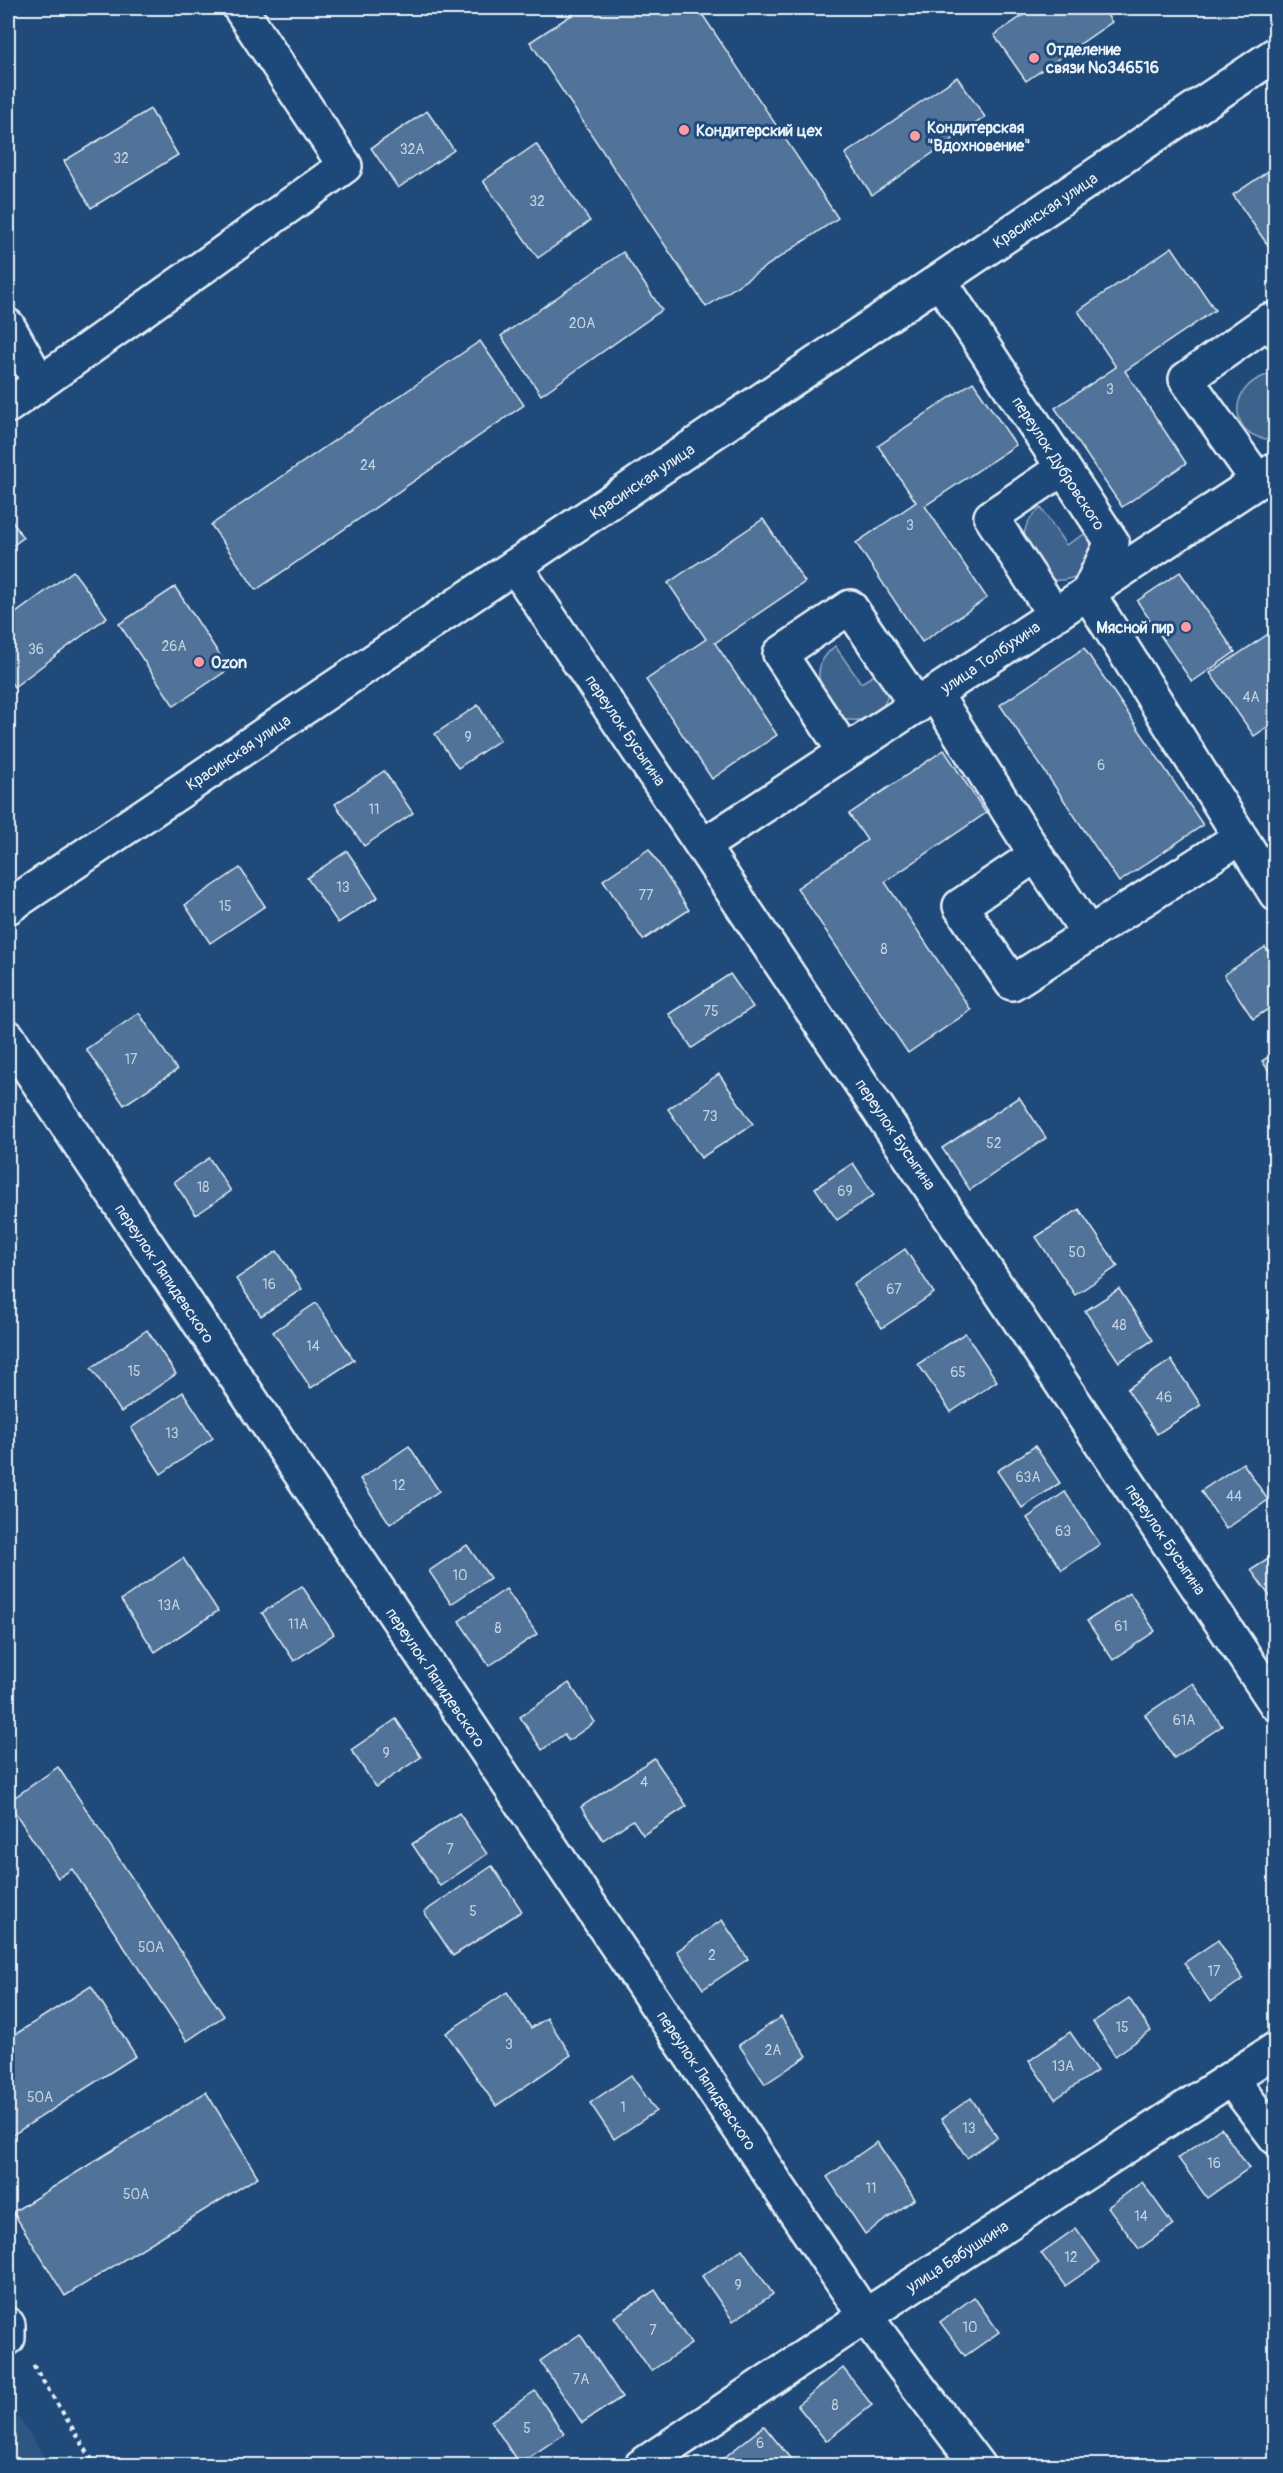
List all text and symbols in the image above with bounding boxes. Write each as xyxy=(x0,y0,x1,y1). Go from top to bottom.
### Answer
place label: Отделение связи №346516 xyxy=(1045,40,1159,78)
marker: Отделение связи №346516 xyxy=(1027,51,1041,65)
place label: Кондитерская "Вдохновение" xyxy=(927,118,1031,156)
place label: Кондитерский цех xyxy=(696,121,823,141)
marker: Кондитерский цех xyxy=(677,123,691,137)
marker: Кондитерская "Вдохновение" xyxy=(908,129,922,143)
house number: 32А xyxy=(400,141,424,158)
house number: 32 xyxy=(113,150,129,167)
street label: Красинская улица xyxy=(989,168,1102,253)
house number: 32 xyxy=(529,193,545,210)
house number: 20А xyxy=(569,315,595,332)
house number: 3 xyxy=(1106,381,1114,398)
street label: переулок Дубровского xyxy=(1007,393,1109,535)
street label: Красинская улица xyxy=(586,439,699,524)
house number: 24 xyxy=(360,457,376,474)
house number: 3 xyxy=(906,517,914,534)
street label: улица Толбухина xyxy=(936,617,1044,699)
place label: Мясной пир xyxy=(1096,618,1174,638)
marker: Мясной пир xyxy=(1179,620,1193,634)
house number: 26А xyxy=(161,638,187,655)
house number: 36 xyxy=(28,641,44,658)
place label: Ozon xyxy=(211,653,247,673)
marker: Ozon xyxy=(192,655,206,669)
street label: переулок Бусыгина xyxy=(581,671,670,790)
house number: 4А xyxy=(1242,689,1260,706)
street label: Красинская улица xyxy=(182,710,295,795)
house number: 9 xyxy=(464,729,472,746)
house number: 6 xyxy=(1097,757,1105,774)
house number: 11 xyxy=(369,801,379,818)
house number: 13 xyxy=(336,879,350,896)
house number: 77 xyxy=(639,887,654,904)
house number: 15 xyxy=(218,898,232,915)
house number: 8 xyxy=(880,941,888,958)
house number: 75 xyxy=(704,1003,719,1020)
house number: 17 xyxy=(125,1051,138,1068)
street label: переулок Бусыгина xyxy=(851,1075,940,1194)
house number: 73 xyxy=(702,1108,718,1125)
house number: 52 xyxy=(986,1135,1002,1152)
house number: 18 xyxy=(197,1179,209,1196)
house number: 69 xyxy=(837,1183,853,1200)
street label: переулок Ляпидевского xyxy=(110,1200,218,1347)
house number: 50 xyxy=(1068,1244,1086,1261)
house number: 16 xyxy=(262,1276,276,1293)
house number: 67 xyxy=(886,1281,902,1298)
house number: 48 xyxy=(1111,1317,1127,1334)
house number: 14 xyxy=(306,1338,320,1355)
house number: 15 xyxy=(127,1363,141,1380)
house number: 65 xyxy=(950,1364,966,1381)
house number: 46 xyxy=(1156,1389,1172,1406)
house number: 13 xyxy=(165,1425,179,1442)
house number: 63А xyxy=(1015,1469,1041,1486)
house number: 12 xyxy=(392,1477,406,1494)
street label: переулок Бусыгина xyxy=(1121,1480,1210,1599)
house number: 44 xyxy=(1226,1488,1242,1505)
house number: 63 xyxy=(1055,1523,1071,1540)
house number: 10 xyxy=(452,1567,468,1584)
house number: 13А xyxy=(158,1597,180,1614)
street label: переулок Ляпидевского xyxy=(381,1604,489,1751)
house number: 11А xyxy=(288,1616,308,1633)
house number: 61 xyxy=(1114,1618,1128,1635)
house number: 8 xyxy=(494,1620,502,1637)
house number: 61А xyxy=(1173,1712,1195,1729)
house number: 9 xyxy=(382,1745,390,1762)
house number: 4 xyxy=(640,1774,648,1791)
house number: 7 xyxy=(446,1841,454,1858)
house number: 5 xyxy=(469,1903,477,1920)
house number: 50А xyxy=(138,1939,164,1956)
house number: 2 xyxy=(708,1947,716,1964)
house number: 17 xyxy=(1208,1963,1221,1980)
street label: переулок Ляпидевского xyxy=(652,2007,760,2154)
house number: 15 xyxy=(1115,2019,1129,2036)
house number: 3 xyxy=(505,2036,513,2053)
house number: 2А xyxy=(765,2042,781,2059)
house number: 13А xyxy=(1052,2058,1074,2075)
house number: 50А xyxy=(27,2089,53,2106)
house number: 1 xyxy=(620,2099,626,2116)
house number: 13 xyxy=(962,2120,976,2137)
house number: 16 xyxy=(1207,2155,1221,2172)
house number: 11 xyxy=(866,2180,876,2197)
house number: 50А xyxy=(123,2186,149,2203)
house number: 14 xyxy=(1134,2208,1148,2225)
street label: улица Бабушкина xyxy=(902,2216,1012,2298)
house number: 12 xyxy=(1064,2249,1078,2266)
house number: 9 xyxy=(734,2277,742,2294)
house number: 10 xyxy=(962,2319,978,2336)
house number: 7 xyxy=(649,2322,657,2339)
house number: 7А xyxy=(573,2371,589,2388)
house number: 8 xyxy=(831,2397,839,2414)
house number: 5 xyxy=(523,2420,531,2437)
house number: 6 xyxy=(756,2435,764,2452)

